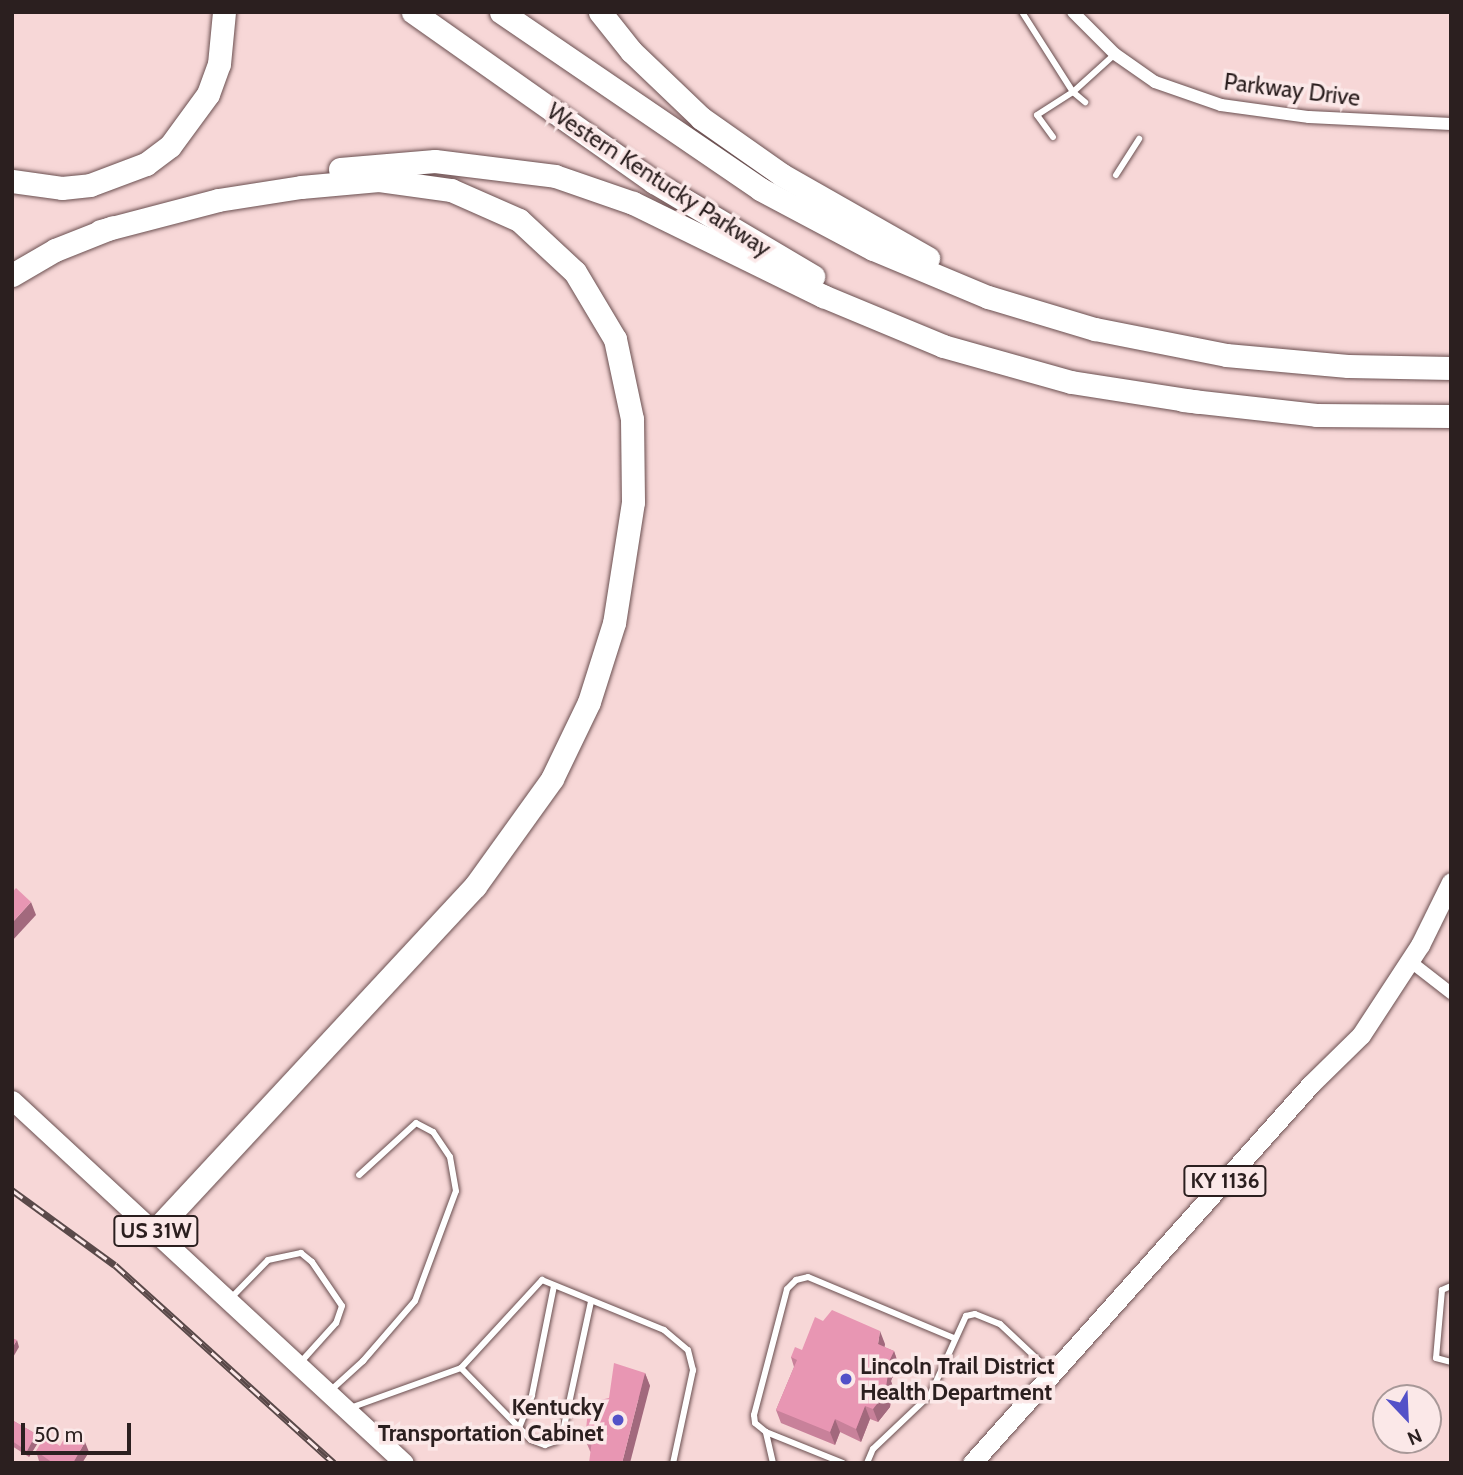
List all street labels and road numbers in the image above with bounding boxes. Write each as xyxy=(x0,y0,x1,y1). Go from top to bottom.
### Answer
street label: Parkway Drive xyxy=(1222,68,1362,112)
street label: Western Kentucky Parkway xyxy=(542,97,776,263)
road number: KY 1136 xyxy=(1183,1164,1267,1198)
road number: US 31W xyxy=(112,1214,200,1248)

